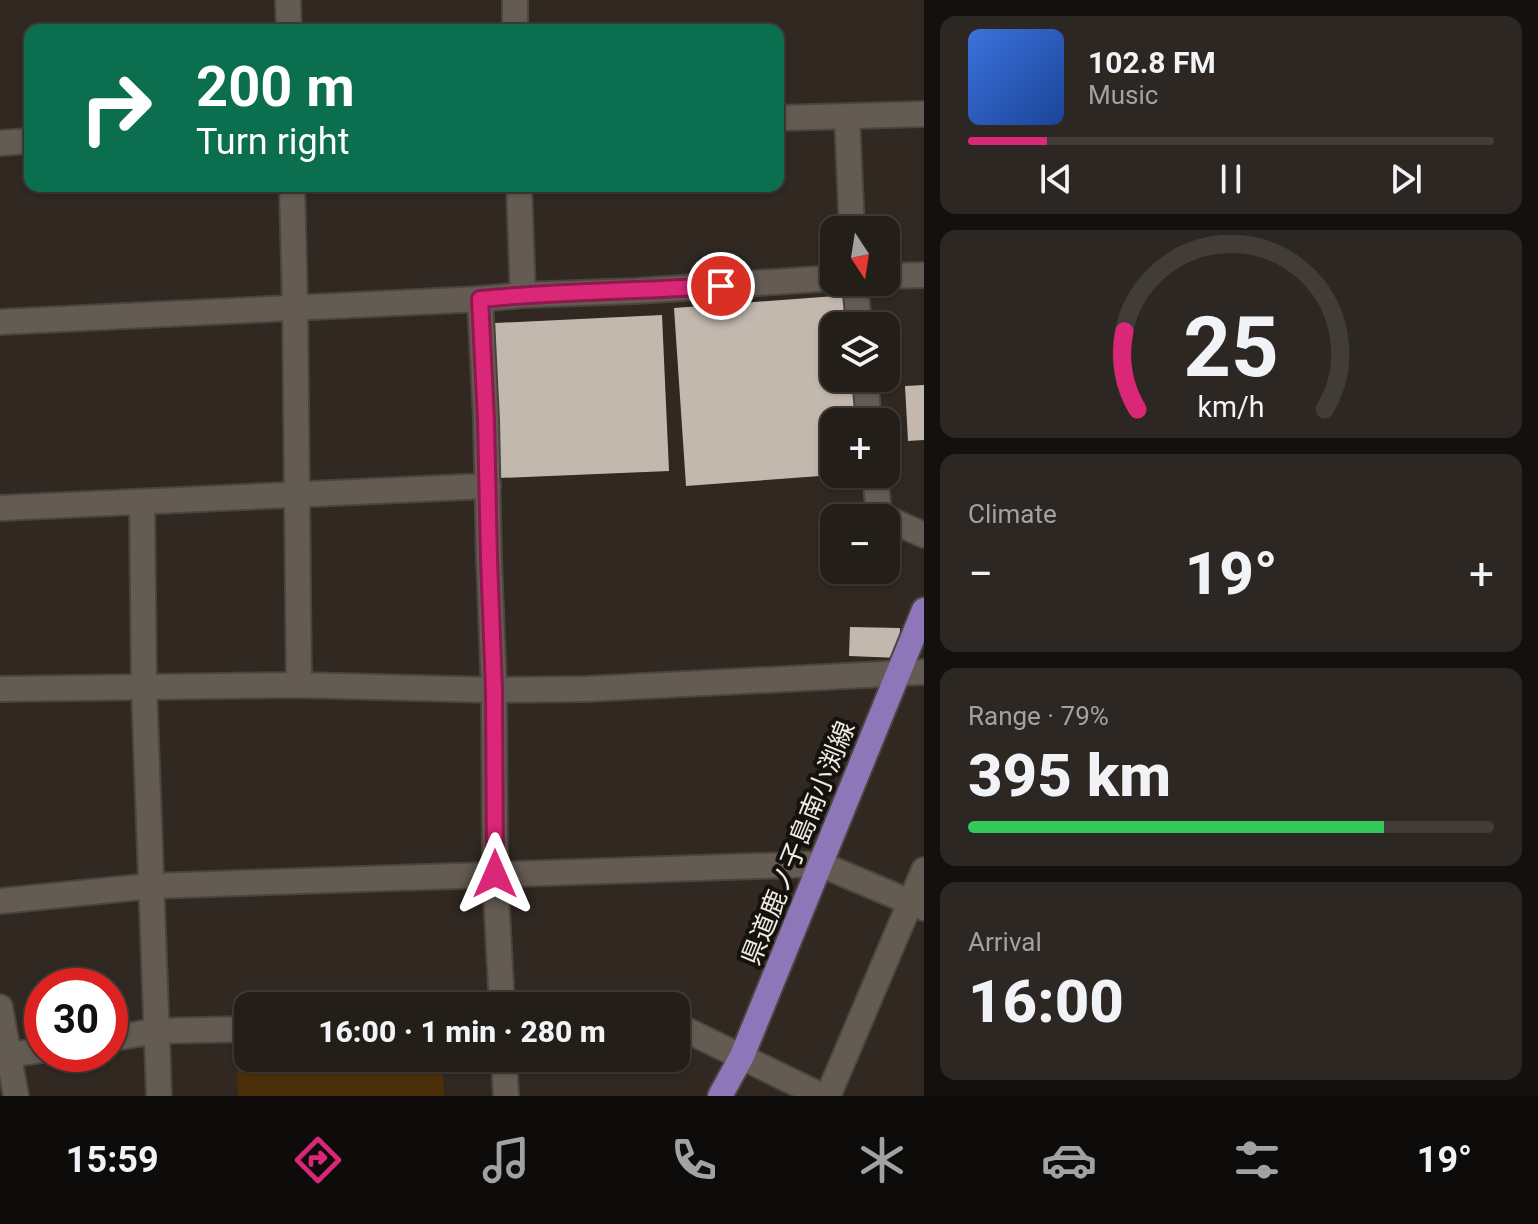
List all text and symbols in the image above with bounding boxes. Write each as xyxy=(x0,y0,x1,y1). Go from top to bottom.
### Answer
text: 102.8 FM xyxy=(1088,45,1216,80)
text: 200 m xyxy=(196,54,355,120)
icon: right xyxy=(64,56,168,160)
text: Music xyxy=(1088,80,1158,110)
text: Turn right xyxy=(196,121,349,163)
icon: previous xyxy=(1034,157,1078,201)
icon: pause xyxy=(1209,157,1253,201)
icon: next xyxy=(1384,157,1428,201)
north arrow xyxy=(820,216,900,296)
map controls xyxy=(820,216,900,584)
pin xyxy=(687,252,755,320)
icon: arrive xyxy=(699,264,743,308)
text: 25 xyxy=(1183,299,1279,396)
button: layers xyxy=(820,312,900,392)
text: km/h xyxy=(1197,390,1265,424)
button: + xyxy=(820,408,900,488)
text: Climate xyxy=(968,499,1057,529)
button: − xyxy=(820,504,900,584)
text: 19° xyxy=(1185,538,1278,609)
text: − xyxy=(968,548,993,600)
text: + xyxy=(1469,548,1494,600)
text: Range · 79% xyxy=(968,701,1109,731)
street label: 県道鹿ノ子島南小渕線 xyxy=(735,717,861,969)
text: 395 km xyxy=(968,740,1171,811)
position arrow xyxy=(453,832,537,916)
text: Arrival xyxy=(968,927,1042,957)
text: 16:00 xyxy=(968,966,1124,1037)
speed limit sign: 30 xyxy=(24,968,128,1072)
text: 16:00 · 1 min · 280 m xyxy=(318,1014,606,1049)
icon: directions xyxy=(290,1132,346,1188)
icon: music xyxy=(478,1132,534,1188)
icon: phone xyxy=(666,1132,722,1188)
icon: climate xyxy=(854,1132,910,1188)
icon: car xyxy=(1041,1132,1097,1188)
icon: filters xyxy=(1229,1132,1285,1188)
text: 15:59 xyxy=(66,1139,159,1181)
text: 19° xyxy=(1417,1139,1472,1181)

